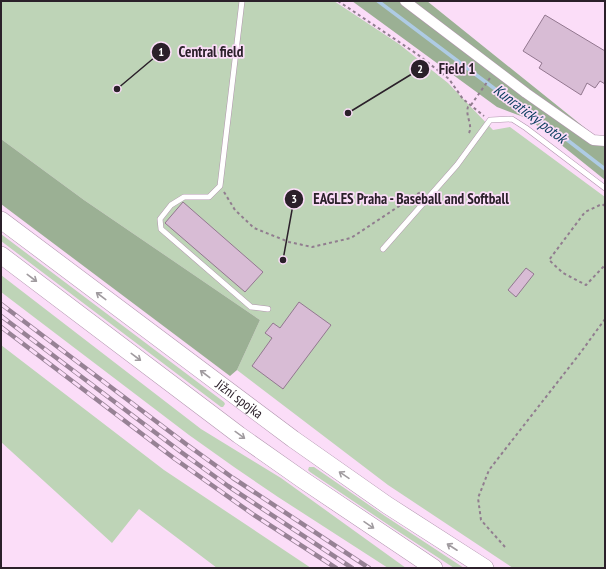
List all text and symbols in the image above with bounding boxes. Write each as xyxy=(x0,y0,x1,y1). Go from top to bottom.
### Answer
callout: Central field xyxy=(151,39,252,66)
text: Central field xyxy=(179,42,244,61)
text: 1 xyxy=(158,44,164,59)
callout: Field 1 xyxy=(410,56,483,83)
text: Field 1 xyxy=(439,59,475,78)
text: 2 xyxy=(417,61,423,76)
water label: Kunratický potok xyxy=(490,80,572,149)
callout: EAGLES Praha - Baseball and Softball xyxy=(284,185,517,212)
text: EAGLES Praha - Baseball and Softball xyxy=(313,189,509,208)
text: 3 xyxy=(291,191,297,206)
one-way arrow xyxy=(27,274,38,283)
one-way arrow xyxy=(95,292,106,300)
one-way arrow xyxy=(130,353,141,361)
one-way arrow xyxy=(199,370,210,378)
street label: Jižní spojka xyxy=(211,375,267,422)
one-way arrow xyxy=(234,431,245,439)
one-way arrow xyxy=(338,471,349,479)
one-way arrow xyxy=(363,522,375,530)
one-way arrow xyxy=(447,543,458,551)

